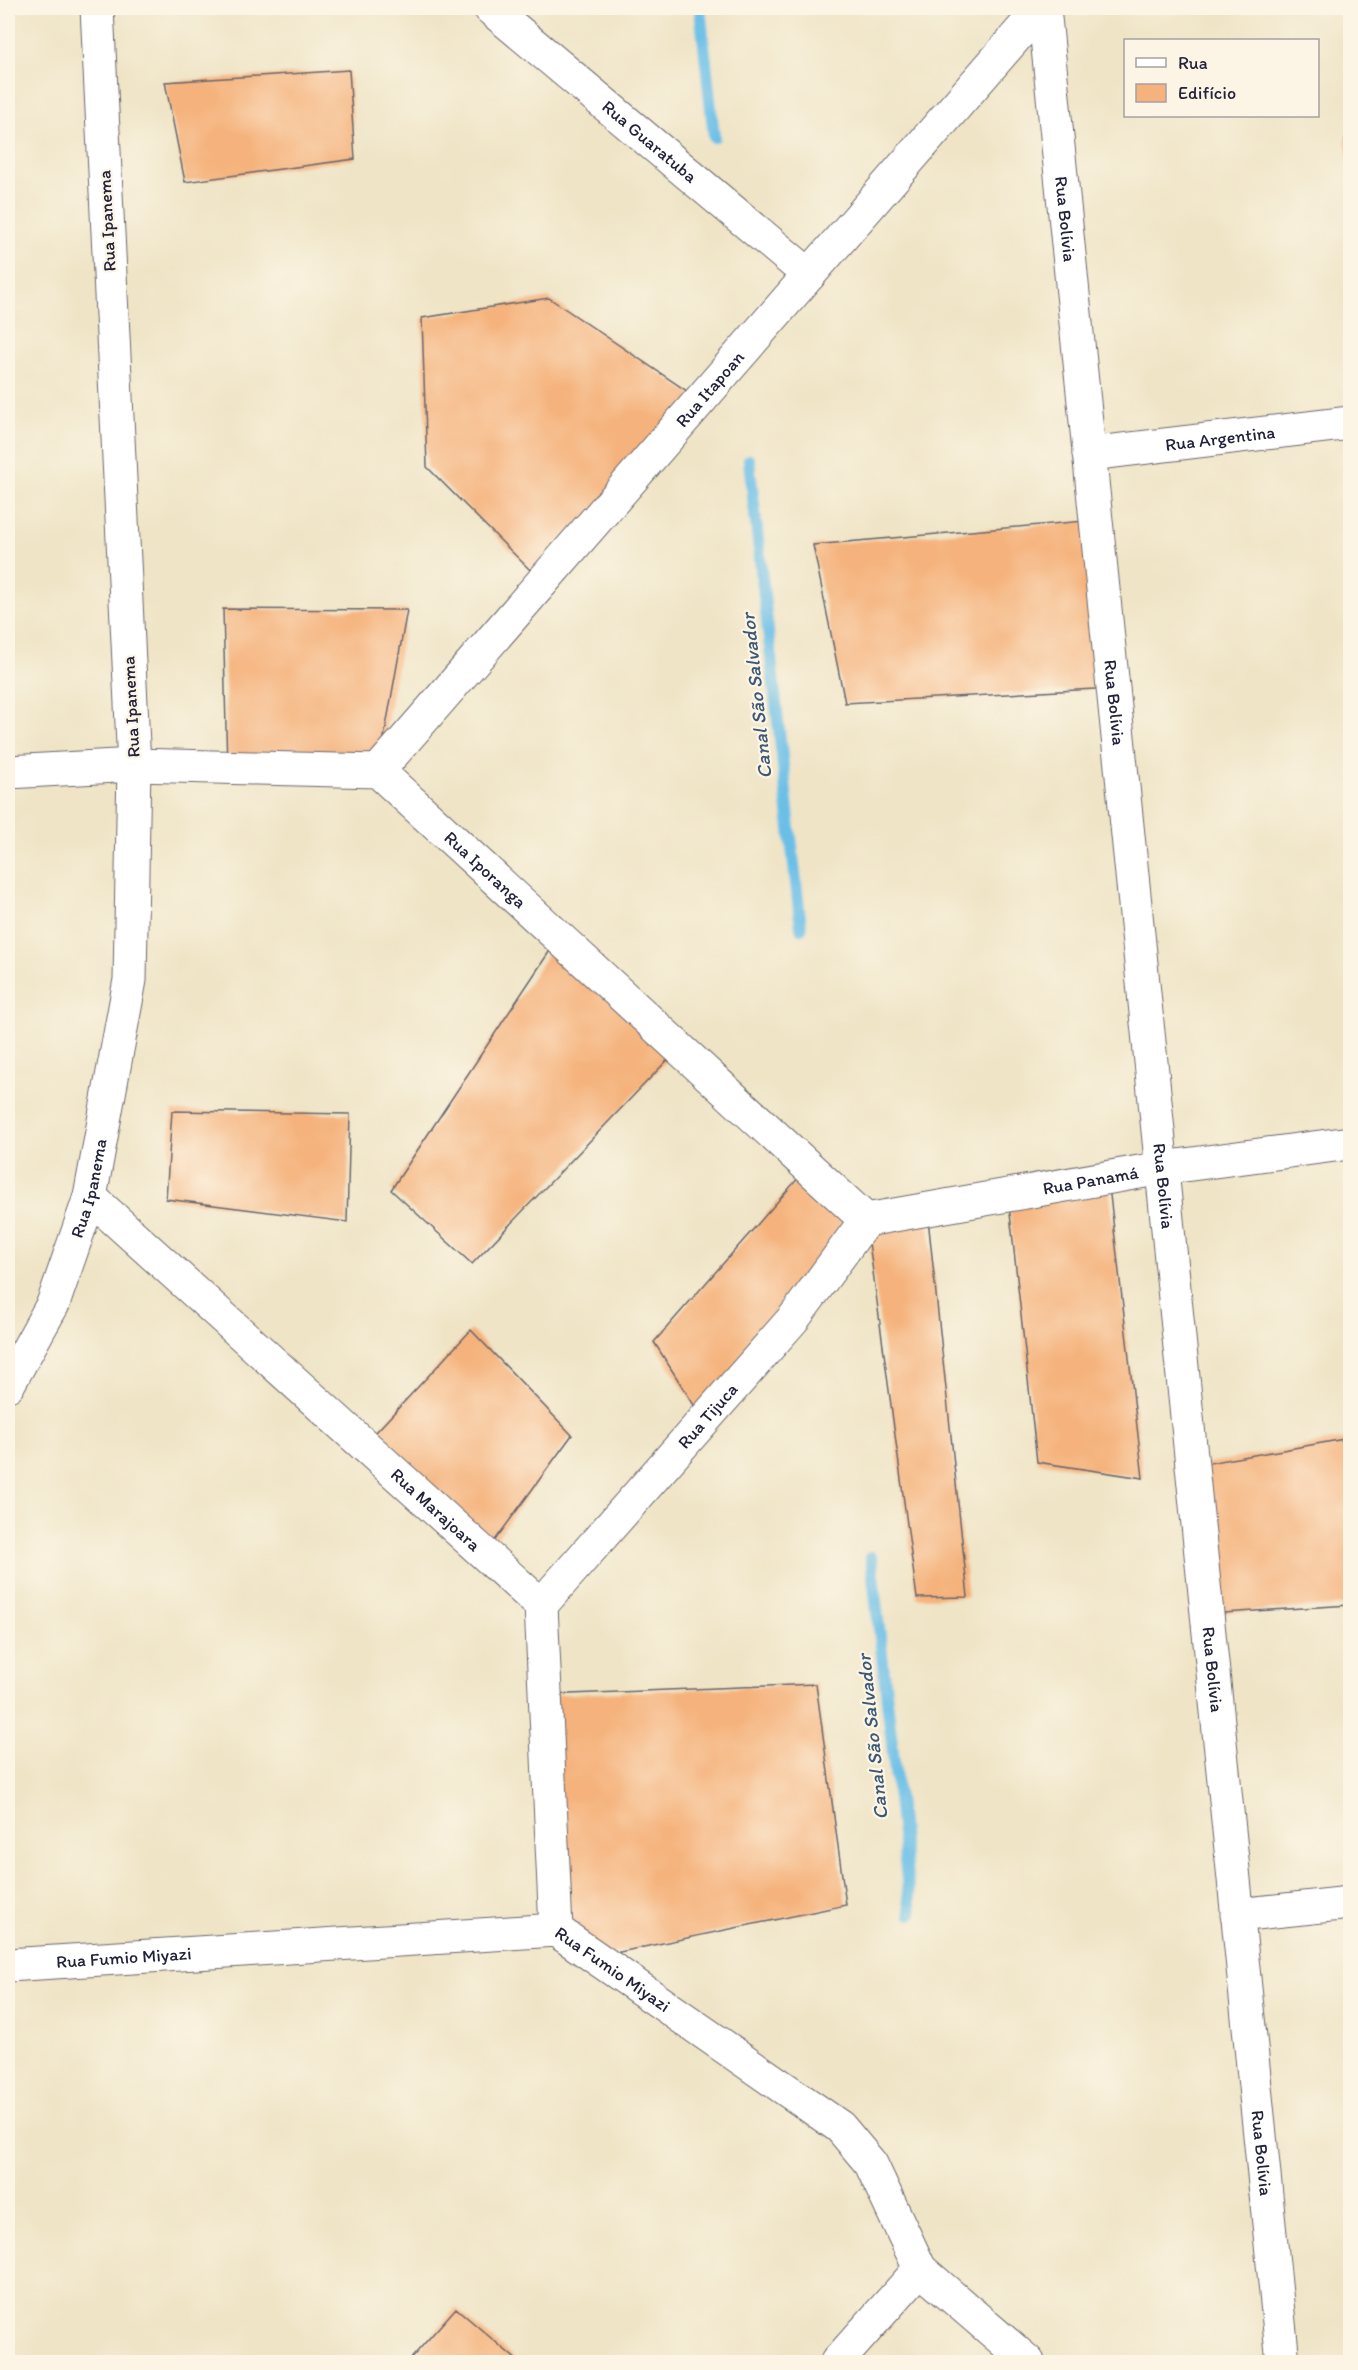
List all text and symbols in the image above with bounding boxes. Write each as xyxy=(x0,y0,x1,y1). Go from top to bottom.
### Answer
legend xyxy=(1124,39,1319,117)
text: Rua xyxy=(1178,52,1208,74)
text: Edifício xyxy=(1178,82,1236,104)
street label: Rua Guaratuba xyxy=(598,95,702,188)
street label: Rua Ipanema xyxy=(93,170,121,272)
street label: Rua Bolívia xyxy=(1050,175,1081,263)
street label: Rua Itapoan xyxy=(671,346,749,432)
street label: Rua Argentina xyxy=(1164,421,1276,456)
water label: Canal São Salvador xyxy=(735,610,777,780)
street label: Rua Ipanema xyxy=(117,656,145,758)
street label: Rua Bolívia xyxy=(1099,659,1130,746)
street label: Rua Iporanga xyxy=(440,826,531,913)
street label: Rua Ipanema xyxy=(66,1137,112,1241)
street label: Rua Bolívia xyxy=(1148,1142,1179,1230)
street label: Rua Panamá xyxy=(1041,1161,1141,1200)
street label: Rua Tijuca xyxy=(673,1379,742,1453)
street label: Rua Marajoara xyxy=(386,1463,486,1556)
street label: Rua Bolívia xyxy=(1197,1626,1228,1713)
water label: Canal São Salvador xyxy=(851,1651,893,1821)
street label: Rua Fumio Miyazi xyxy=(551,1922,675,2017)
street label: Rua Fumio Miyazi xyxy=(55,1942,192,1973)
street label: Rua Bolívia xyxy=(1246,2109,1277,2197)

